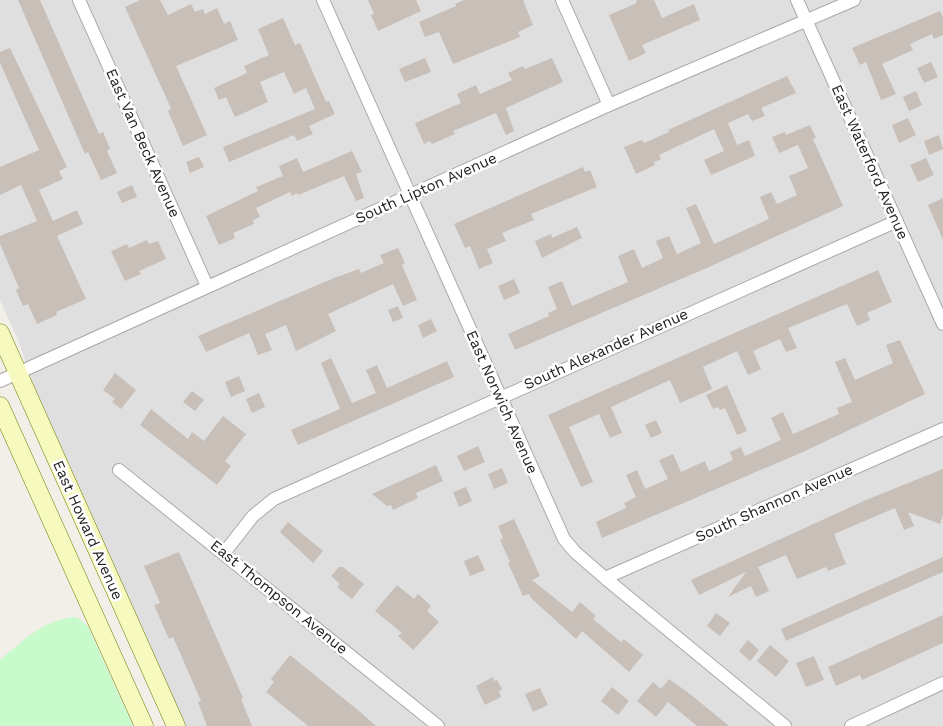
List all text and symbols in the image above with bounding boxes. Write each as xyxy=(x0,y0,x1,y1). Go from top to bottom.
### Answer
street label: East Van Beck Avenue xyxy=(102,66,184,220)
street label: East Waterford Avenue xyxy=(828,82,912,242)
street label: South Lipton Avenue xyxy=(352,149,500,227)
street label: South Alexander Avenue xyxy=(521,305,691,393)
street label: East Norwich Avenue xyxy=(462,327,542,477)
street label: East Howard Avenue xyxy=(49,457,127,603)
street label: South Shannon Avenue xyxy=(693,460,855,546)
street label: East Thompson Avenue xyxy=(207,536,351,658)

